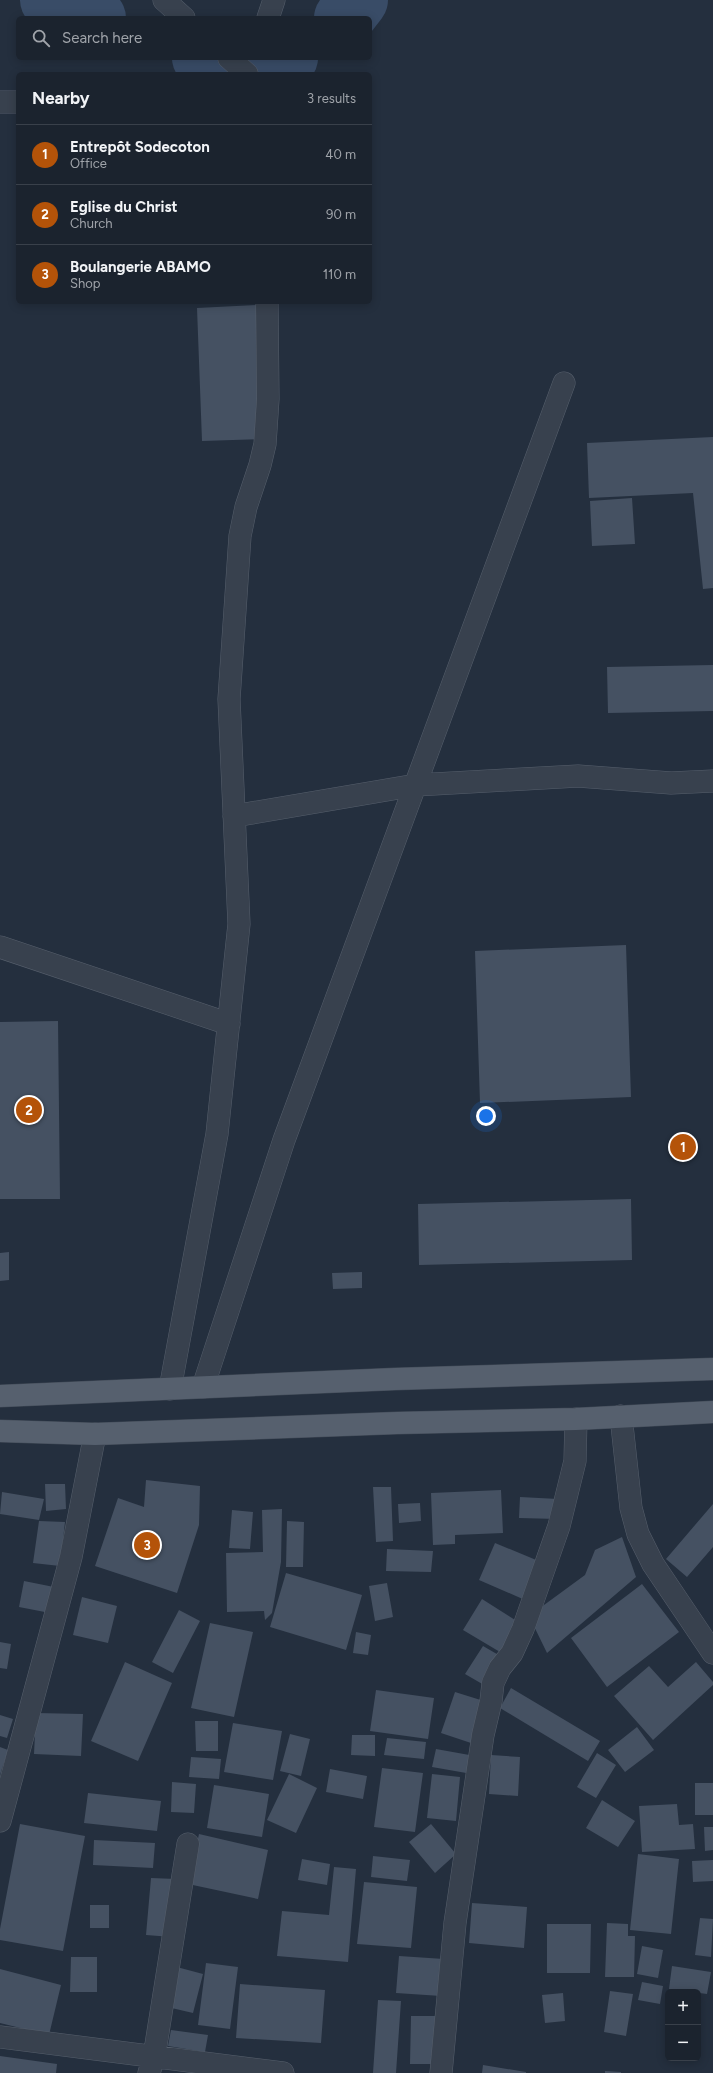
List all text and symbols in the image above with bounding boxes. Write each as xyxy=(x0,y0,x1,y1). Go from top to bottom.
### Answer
search box xyxy=(16,16,372,60)
icon: search xyxy=(30,27,52,49)
text: Search here xyxy=(62,29,142,47)
text: Nearby xyxy=(32,88,90,108)
text: 3 results xyxy=(307,91,356,106)
text: Entrepôt Sodecoton xyxy=(70,138,210,156)
text: 1 xyxy=(42,147,48,162)
text: 40 m xyxy=(325,147,356,162)
text: Office xyxy=(70,156,107,171)
text: Eglise du Christ xyxy=(70,198,177,216)
text: 2 xyxy=(41,207,49,222)
text: 90 m xyxy=(326,207,356,222)
text: Church xyxy=(70,216,113,231)
text: Boulangerie ABAMO xyxy=(70,258,211,276)
text: 3 xyxy=(41,267,49,282)
text: 110 m xyxy=(323,267,356,282)
text: Shop xyxy=(70,276,100,291)
pin: 2 xyxy=(16,1095,42,1125)
your location xyxy=(476,1106,496,1126)
pin: 1 xyxy=(670,1132,696,1162)
pin: 3 xyxy=(134,1530,160,1560)
map controls xyxy=(665,1989,701,2061)
button: + xyxy=(665,1989,701,2025)
button: − xyxy=(665,2025,701,2061)

